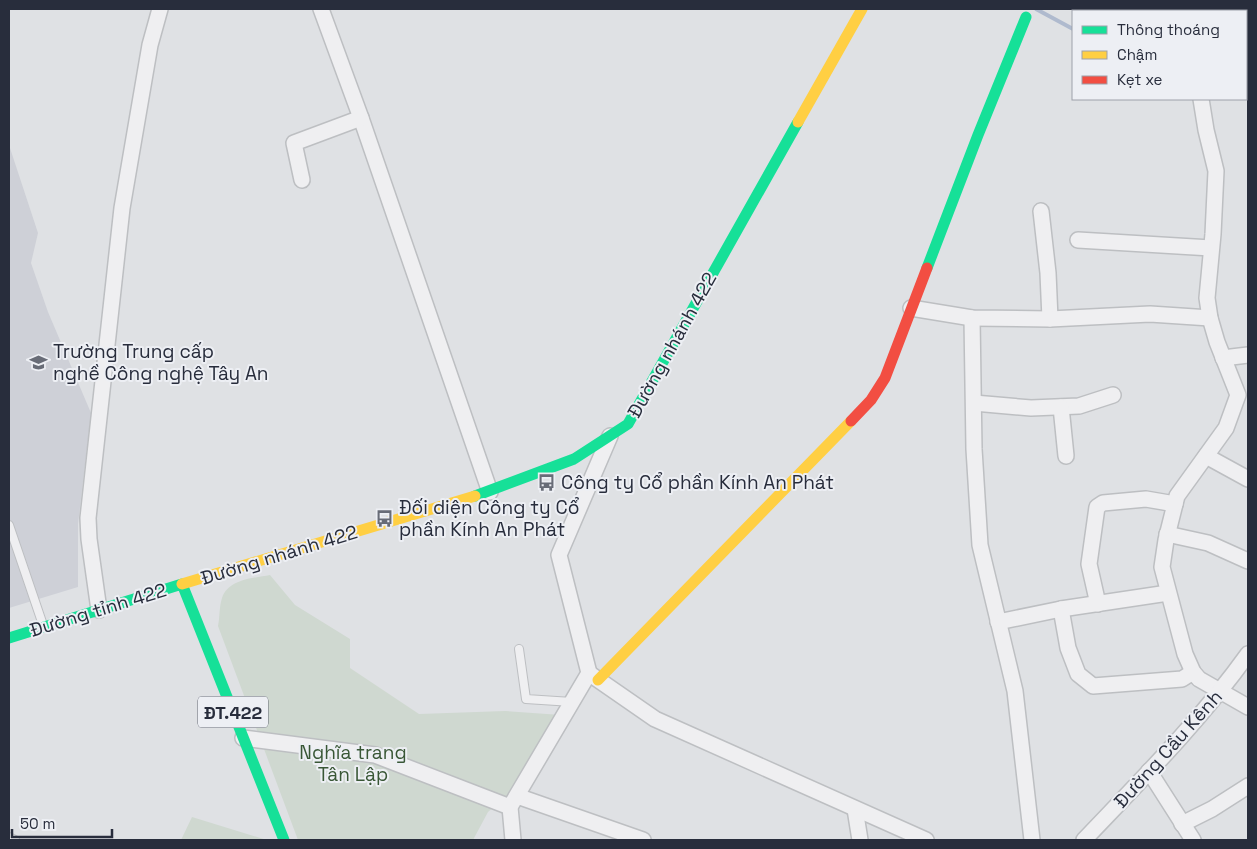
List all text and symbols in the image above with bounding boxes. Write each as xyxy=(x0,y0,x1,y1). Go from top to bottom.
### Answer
legend xyxy=(1072,10,1247,100)
text: Thông thoáng xyxy=(1117,20,1220,39)
text: Chậm xyxy=(1117,45,1157,64)
text: Kẹt xe xyxy=(1117,70,1163,89)
street label: Đường nhánh 422 xyxy=(622,268,722,422)
place label: Trường Trung cấp nghề Công nghệ Tây An xyxy=(53,339,269,386)
school or university icon: Trường Trung cấp nghề Công nghệ Tây An xyxy=(29,352,49,372)
place label: Công ty Cổ phần Kính An Phát xyxy=(561,470,834,495)
bus stop icon: Công ty Cổ phần Kính An Phát xyxy=(537,472,557,492)
place label: Đối diện Công ty Cổ phần Kính An Phát xyxy=(399,495,580,542)
bus stop icon: Đối diện Công ty Cổ phần Kính An Phát xyxy=(375,508,395,528)
street label: Đường nhánh 422 xyxy=(198,519,360,591)
street label: Đường tỉnh 422 xyxy=(27,577,169,643)
street label: Đường Cầu Kênh xyxy=(1108,685,1228,813)
road number: ĐT.422 xyxy=(198,696,268,728)
park label: Nghĩa trang Tân Lập xyxy=(299,740,407,787)
scale bar xyxy=(12,806,112,838)
text: 50 m xyxy=(20,814,55,833)

